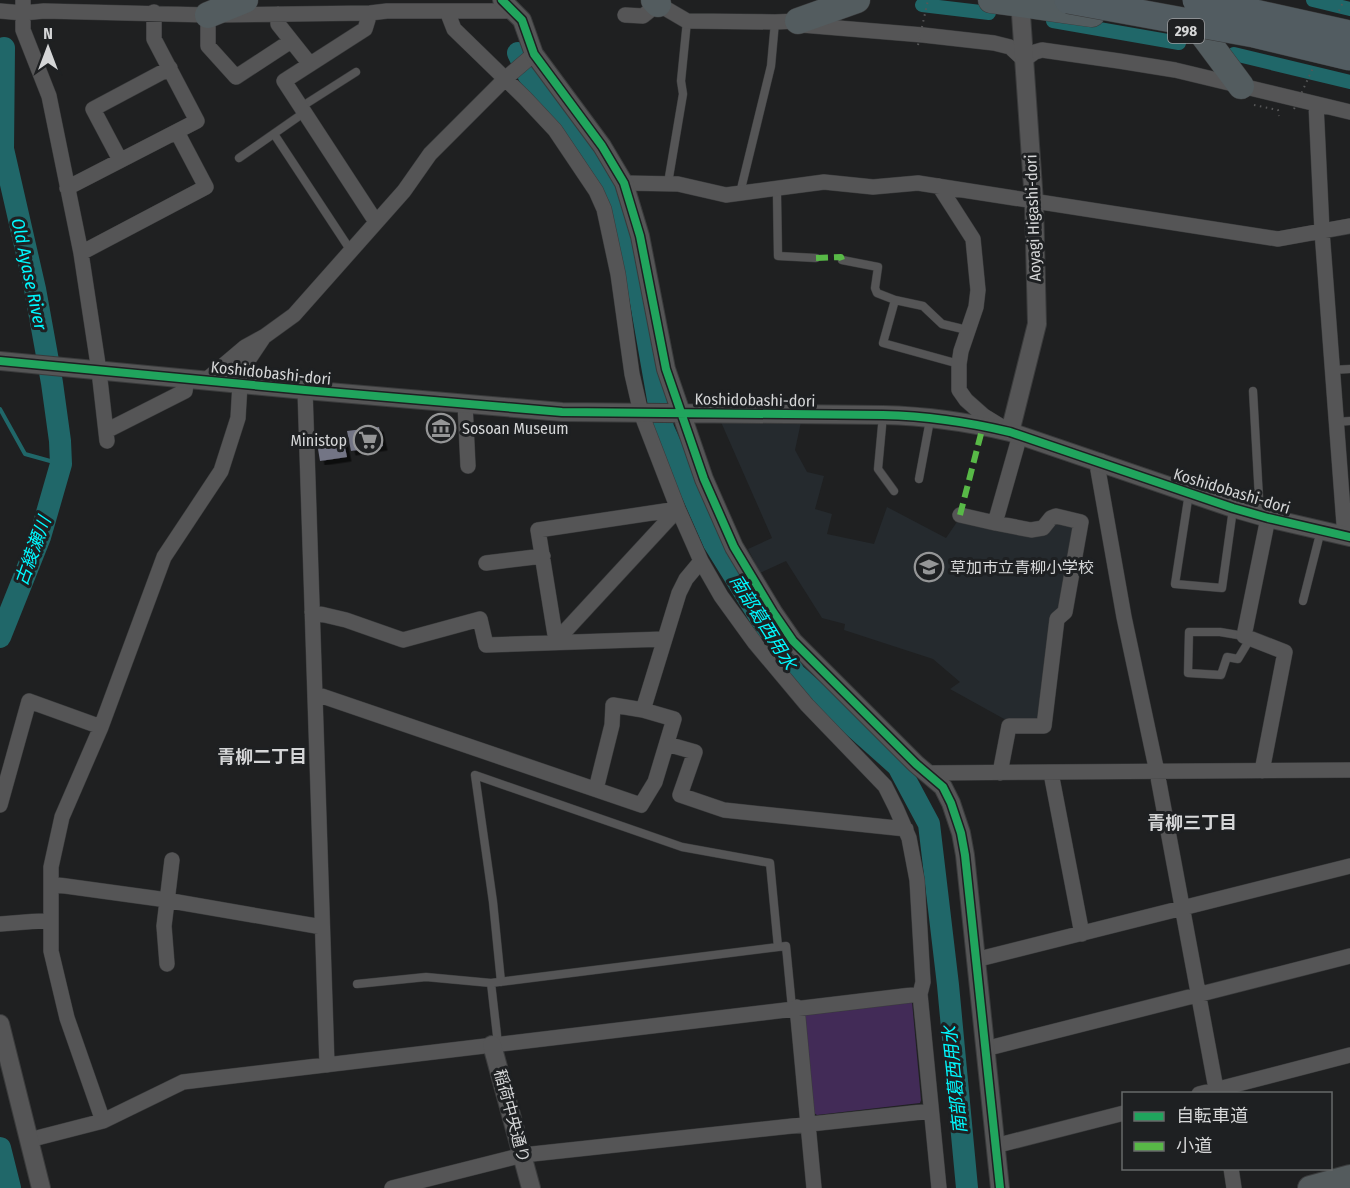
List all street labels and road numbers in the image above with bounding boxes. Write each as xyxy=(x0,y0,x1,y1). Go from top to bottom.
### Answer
road number: 298 xyxy=(1168,19,1204,43)
street label: Aoyagi Higashi-dori xyxy=(1021,154,1045,282)
street label: Koshidobashi-dori xyxy=(210,357,332,389)
street label: Koshidobashi-dori xyxy=(694,389,816,411)
street label: Koshidobashi-dori xyxy=(1171,464,1293,518)
street label: 稲荷中央通り xyxy=(490,1067,534,1165)

